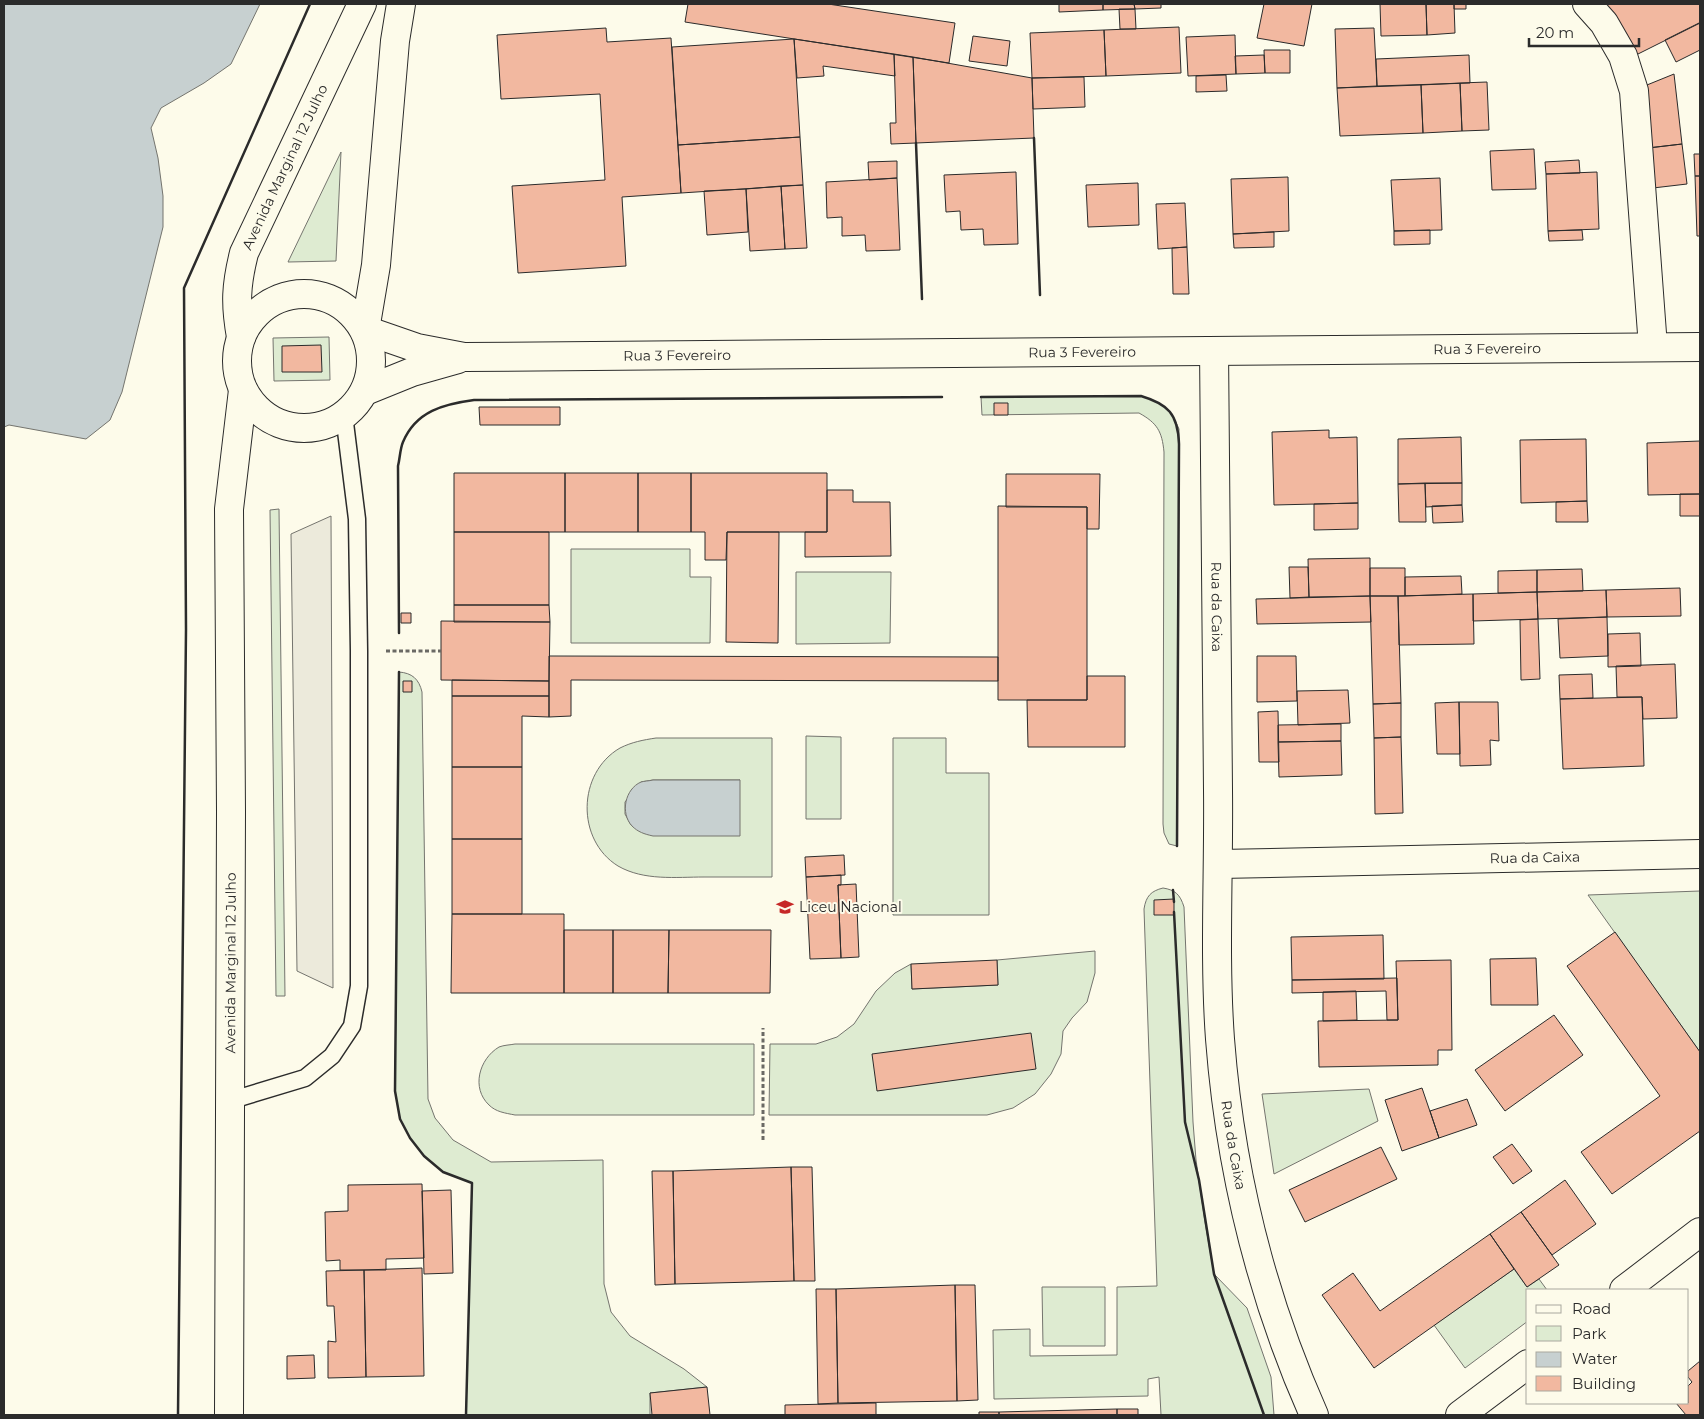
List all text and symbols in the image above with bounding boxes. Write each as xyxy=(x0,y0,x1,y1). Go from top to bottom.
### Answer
scale bar xyxy=(1529,15,1639,47)
text: 20 m xyxy=(1536,23,1574,42)
street label: Avenida Marginal 12 Julho xyxy=(238,81,332,253)
street label: Rua 3 Fevereiro xyxy=(1433,339,1541,358)
street label: Rua 3 Fevereiro xyxy=(1028,343,1136,361)
street label: Rua 3 Fevereiro xyxy=(623,346,731,365)
street label: Rua da Caixa xyxy=(1207,562,1226,652)
street label: Rua da Caixa xyxy=(1490,847,1580,867)
street label: Avenida Marginal 12 Julho xyxy=(221,872,240,1054)
school or university icon: Liceu Nacional xyxy=(775,897,795,917)
place label: Liceu Nacional xyxy=(799,898,902,916)
street label: Rua da Caixa xyxy=(1217,1099,1250,1191)
legend xyxy=(1526,1289,1689,1404)
text: Road xyxy=(1572,1299,1611,1318)
text: Park xyxy=(1572,1324,1606,1343)
text: Water xyxy=(1572,1349,1618,1368)
text: Building xyxy=(1572,1374,1636,1393)

